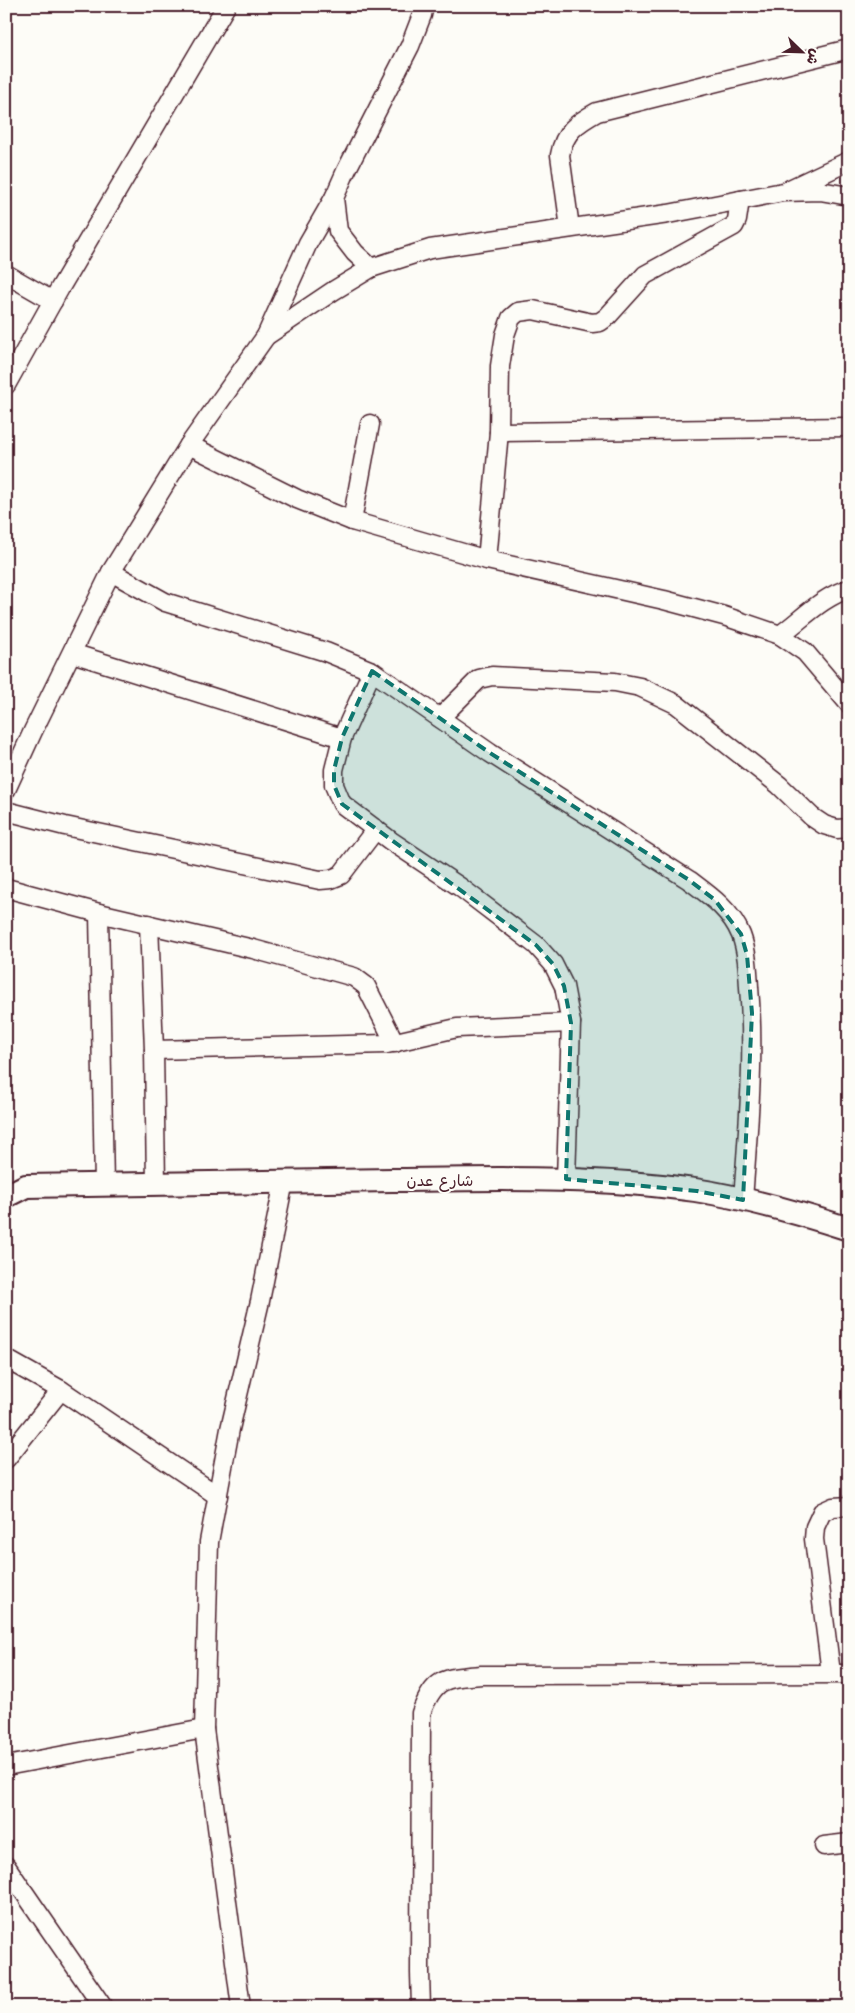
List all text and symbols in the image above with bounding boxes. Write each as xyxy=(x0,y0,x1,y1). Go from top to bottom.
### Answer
north arrow xyxy=(778,28,828,78)
text: ش xyxy=(803,46,824,67)
street label: شارع عدن xyxy=(407,1172,473,1192)

